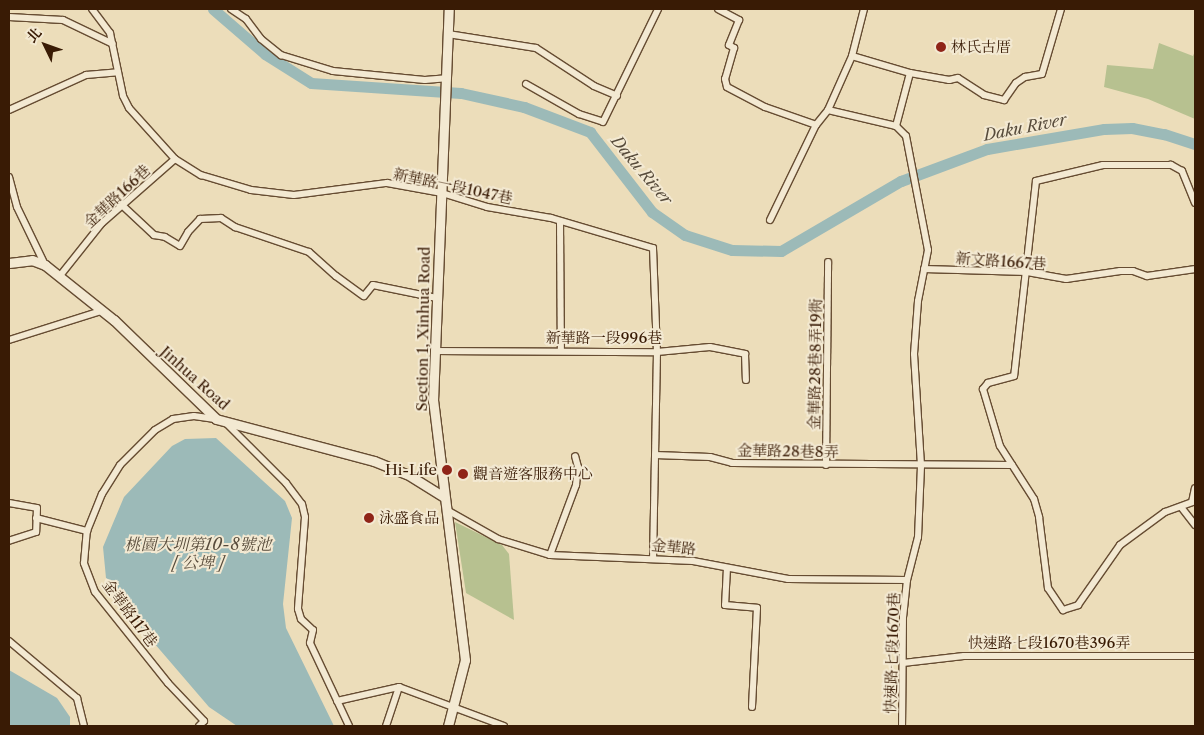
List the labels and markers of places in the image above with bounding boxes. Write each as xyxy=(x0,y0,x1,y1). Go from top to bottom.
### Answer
place label: 林氏古厝 xyxy=(951,38,1011,56)
marker: 林氏古厝 xyxy=(935,41,947,53)
place label: Hi-Life xyxy=(385,461,437,479)
marker: Hi-Life xyxy=(441,464,453,476)
place label: 觀音遊客服務中心 xyxy=(473,465,593,483)
marker: 觀音遊客服務中心 xyxy=(457,468,469,480)
place label: 泳盛食品 xyxy=(379,509,439,527)
marker: 泳盛食品 xyxy=(363,512,375,524)

